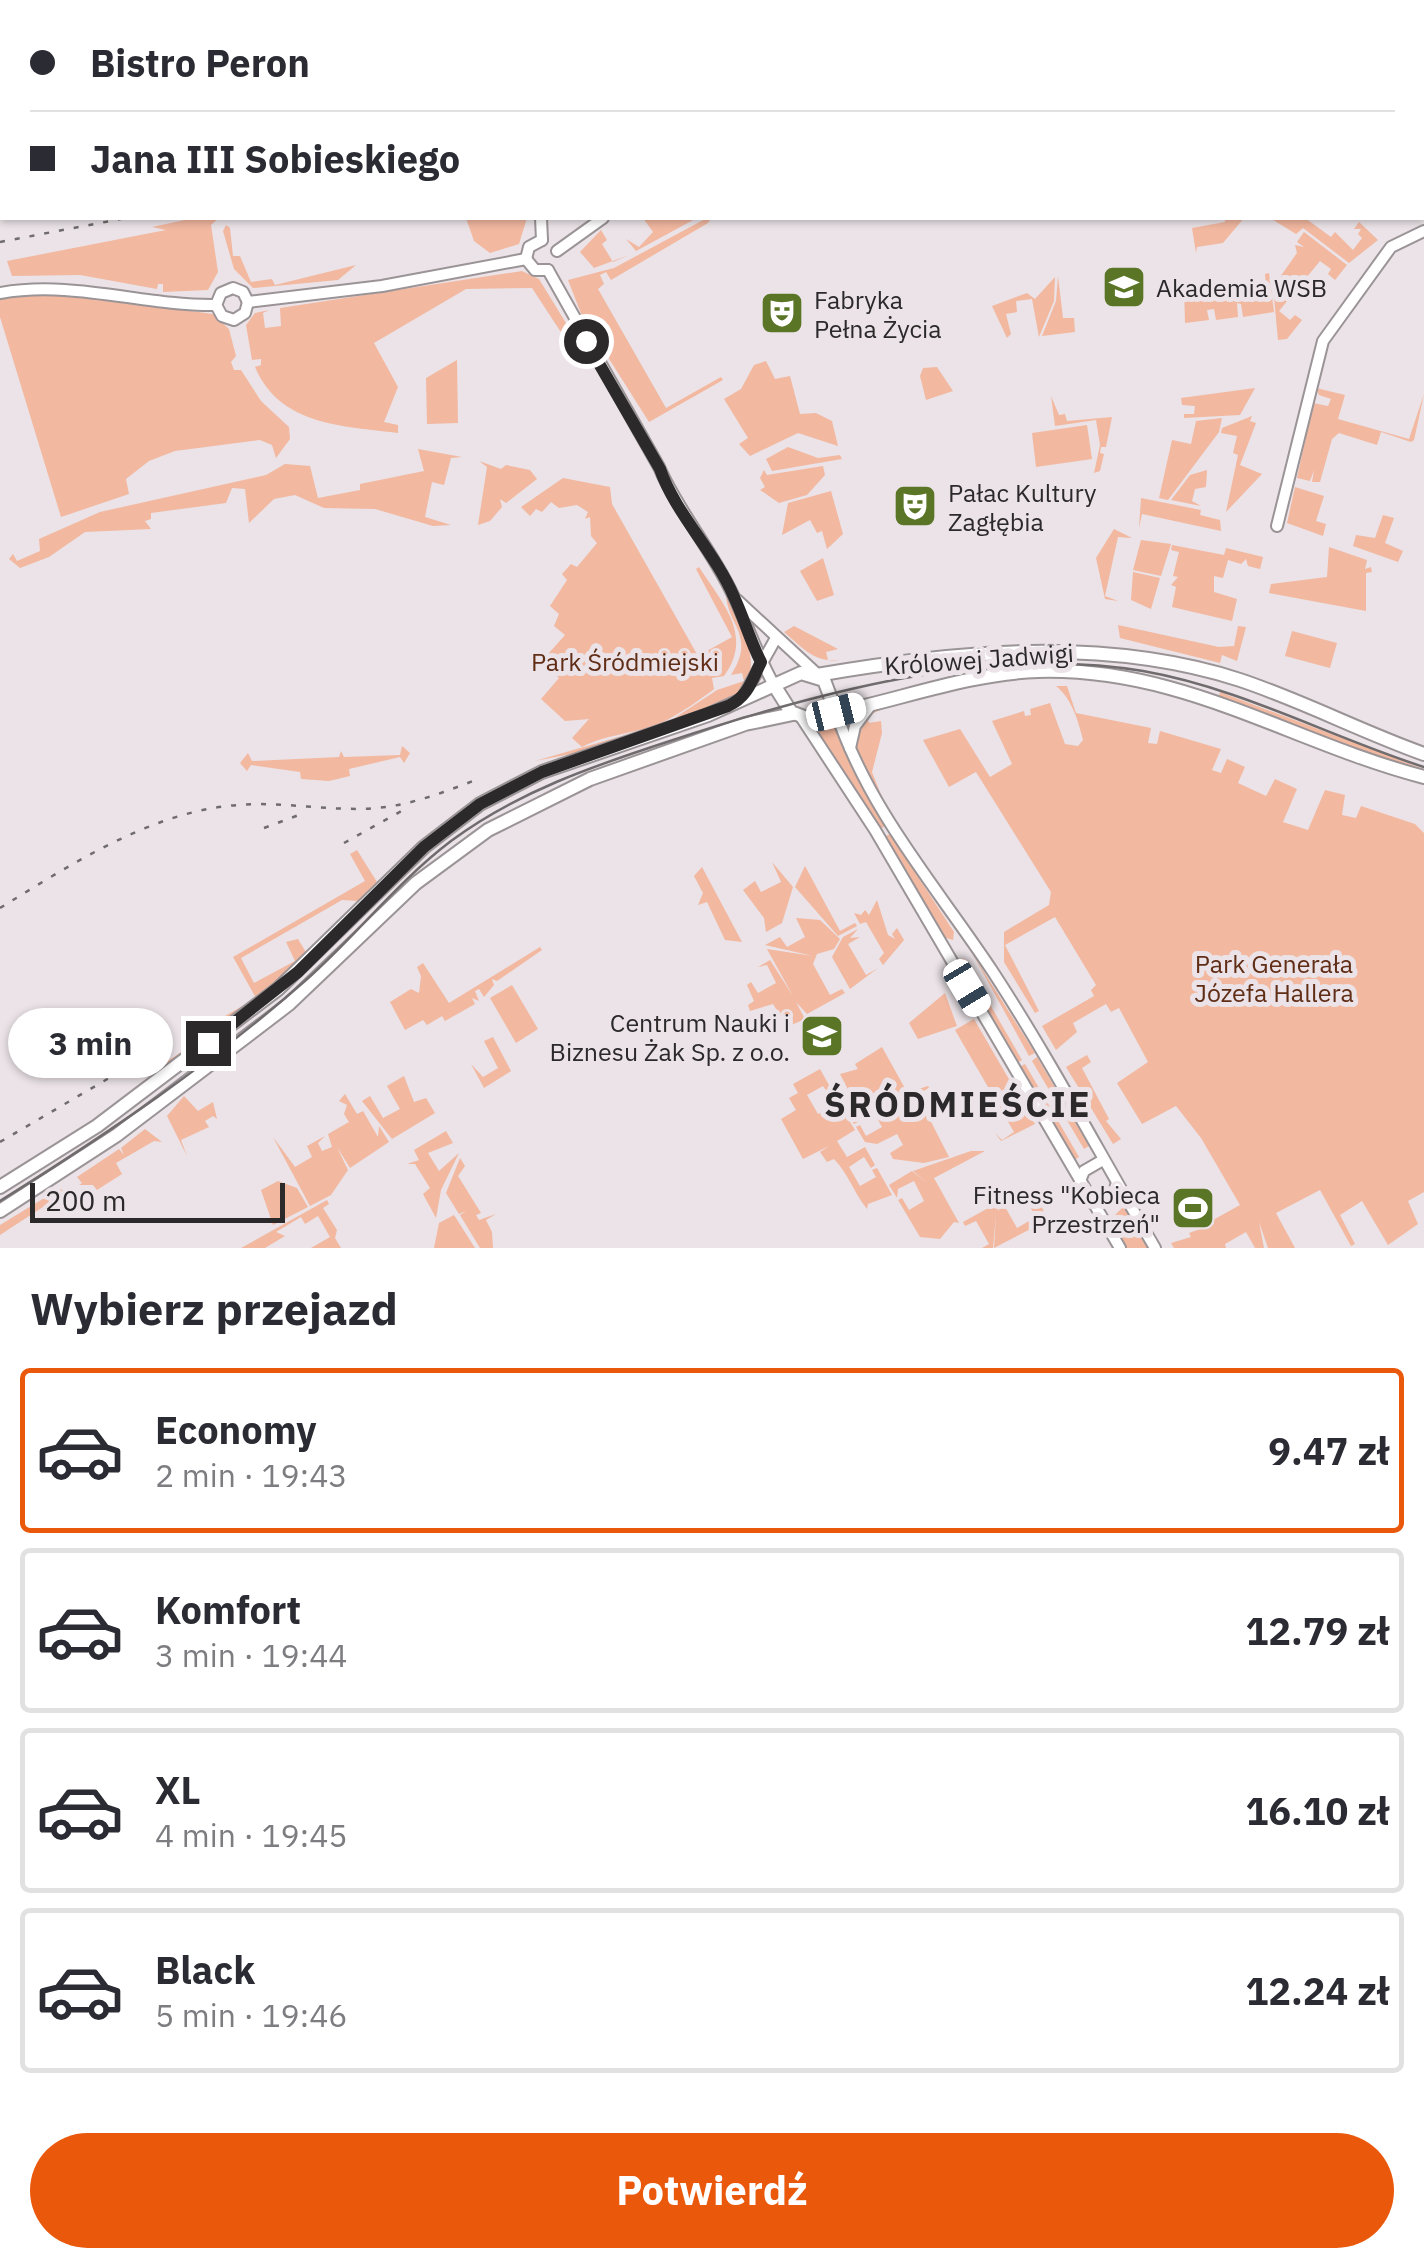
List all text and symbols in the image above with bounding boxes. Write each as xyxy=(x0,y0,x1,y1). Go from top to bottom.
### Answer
text: Bistro Peron xyxy=(90,38,310,87)
text: Jana III Sobieskiego xyxy=(90,134,460,183)
school or university icon: Akademia WSB xyxy=(1101,264,1147,310)
place label: Akademia WSB xyxy=(1156,271,1327,304)
place label: Fabryka Pełna Życia xyxy=(814,283,942,345)
theatre icon: Fabryka Pełna Życia xyxy=(759,290,805,336)
route start xyxy=(564,319,609,364)
place label: Pałac Kultury Zagłębia xyxy=(948,476,1097,538)
theatre icon: Pałac Kultury Zagłębia xyxy=(892,483,938,529)
street label: Królowej Jadwigi xyxy=(883,636,1075,682)
park label: Park Śródmiejski xyxy=(531,645,719,678)
car xyxy=(803,690,869,734)
park label: Park Generała Józefa Hallera xyxy=(1194,947,1354,1009)
car xyxy=(939,955,995,1021)
place label: Centrum Nauki i Biznesu Żak Sp. z o.o. xyxy=(550,1006,790,1068)
callout: 3 min xyxy=(8,1008,173,1078)
school or university icon: Centrum Nauki i Biznesu Żak Sp. z o.o. xyxy=(799,1013,845,1059)
route end xyxy=(186,1021,231,1066)
text: 3 min xyxy=(49,1022,132,1064)
district label: ŚRÓDMIEŚCIE xyxy=(824,1081,1092,1127)
scale bar xyxy=(30,1178,285,1222)
place label: Fitness "Kobieca Przestrzeń" xyxy=(973,1178,1160,1240)
text: 200 m xyxy=(45,1182,126,1219)
sports icon: Fitness "Kobieca Przestrzeń" xyxy=(1170,1185,1216,1231)
text: Wybierz przejazd xyxy=(30,1279,398,1337)
text: Economy xyxy=(155,1405,317,1454)
icon: car xyxy=(35,1406,125,1496)
text: 9.47 zł xyxy=(1268,1426,1389,1475)
text: 2 min · 19:43 xyxy=(155,1454,348,1496)
text: Komfort xyxy=(155,1585,301,1634)
icon: car xyxy=(35,1586,125,1676)
text: 12.79 zł xyxy=(1245,1606,1389,1655)
text: 3 min · 19:44 xyxy=(155,1634,348,1676)
text: XL xyxy=(155,1765,201,1814)
icon: car xyxy=(35,1766,125,1856)
text: 16.10 zł xyxy=(1245,1786,1389,1835)
text: 4 min · 19:45 xyxy=(155,1814,348,1856)
text: Black xyxy=(155,1945,255,1994)
icon: car xyxy=(35,1946,125,2036)
text: 12.24 zł xyxy=(1245,1966,1389,2015)
text: 5 min · 19:46 xyxy=(155,1994,348,2036)
button: Potwierdź xyxy=(30,2133,1394,2248)

